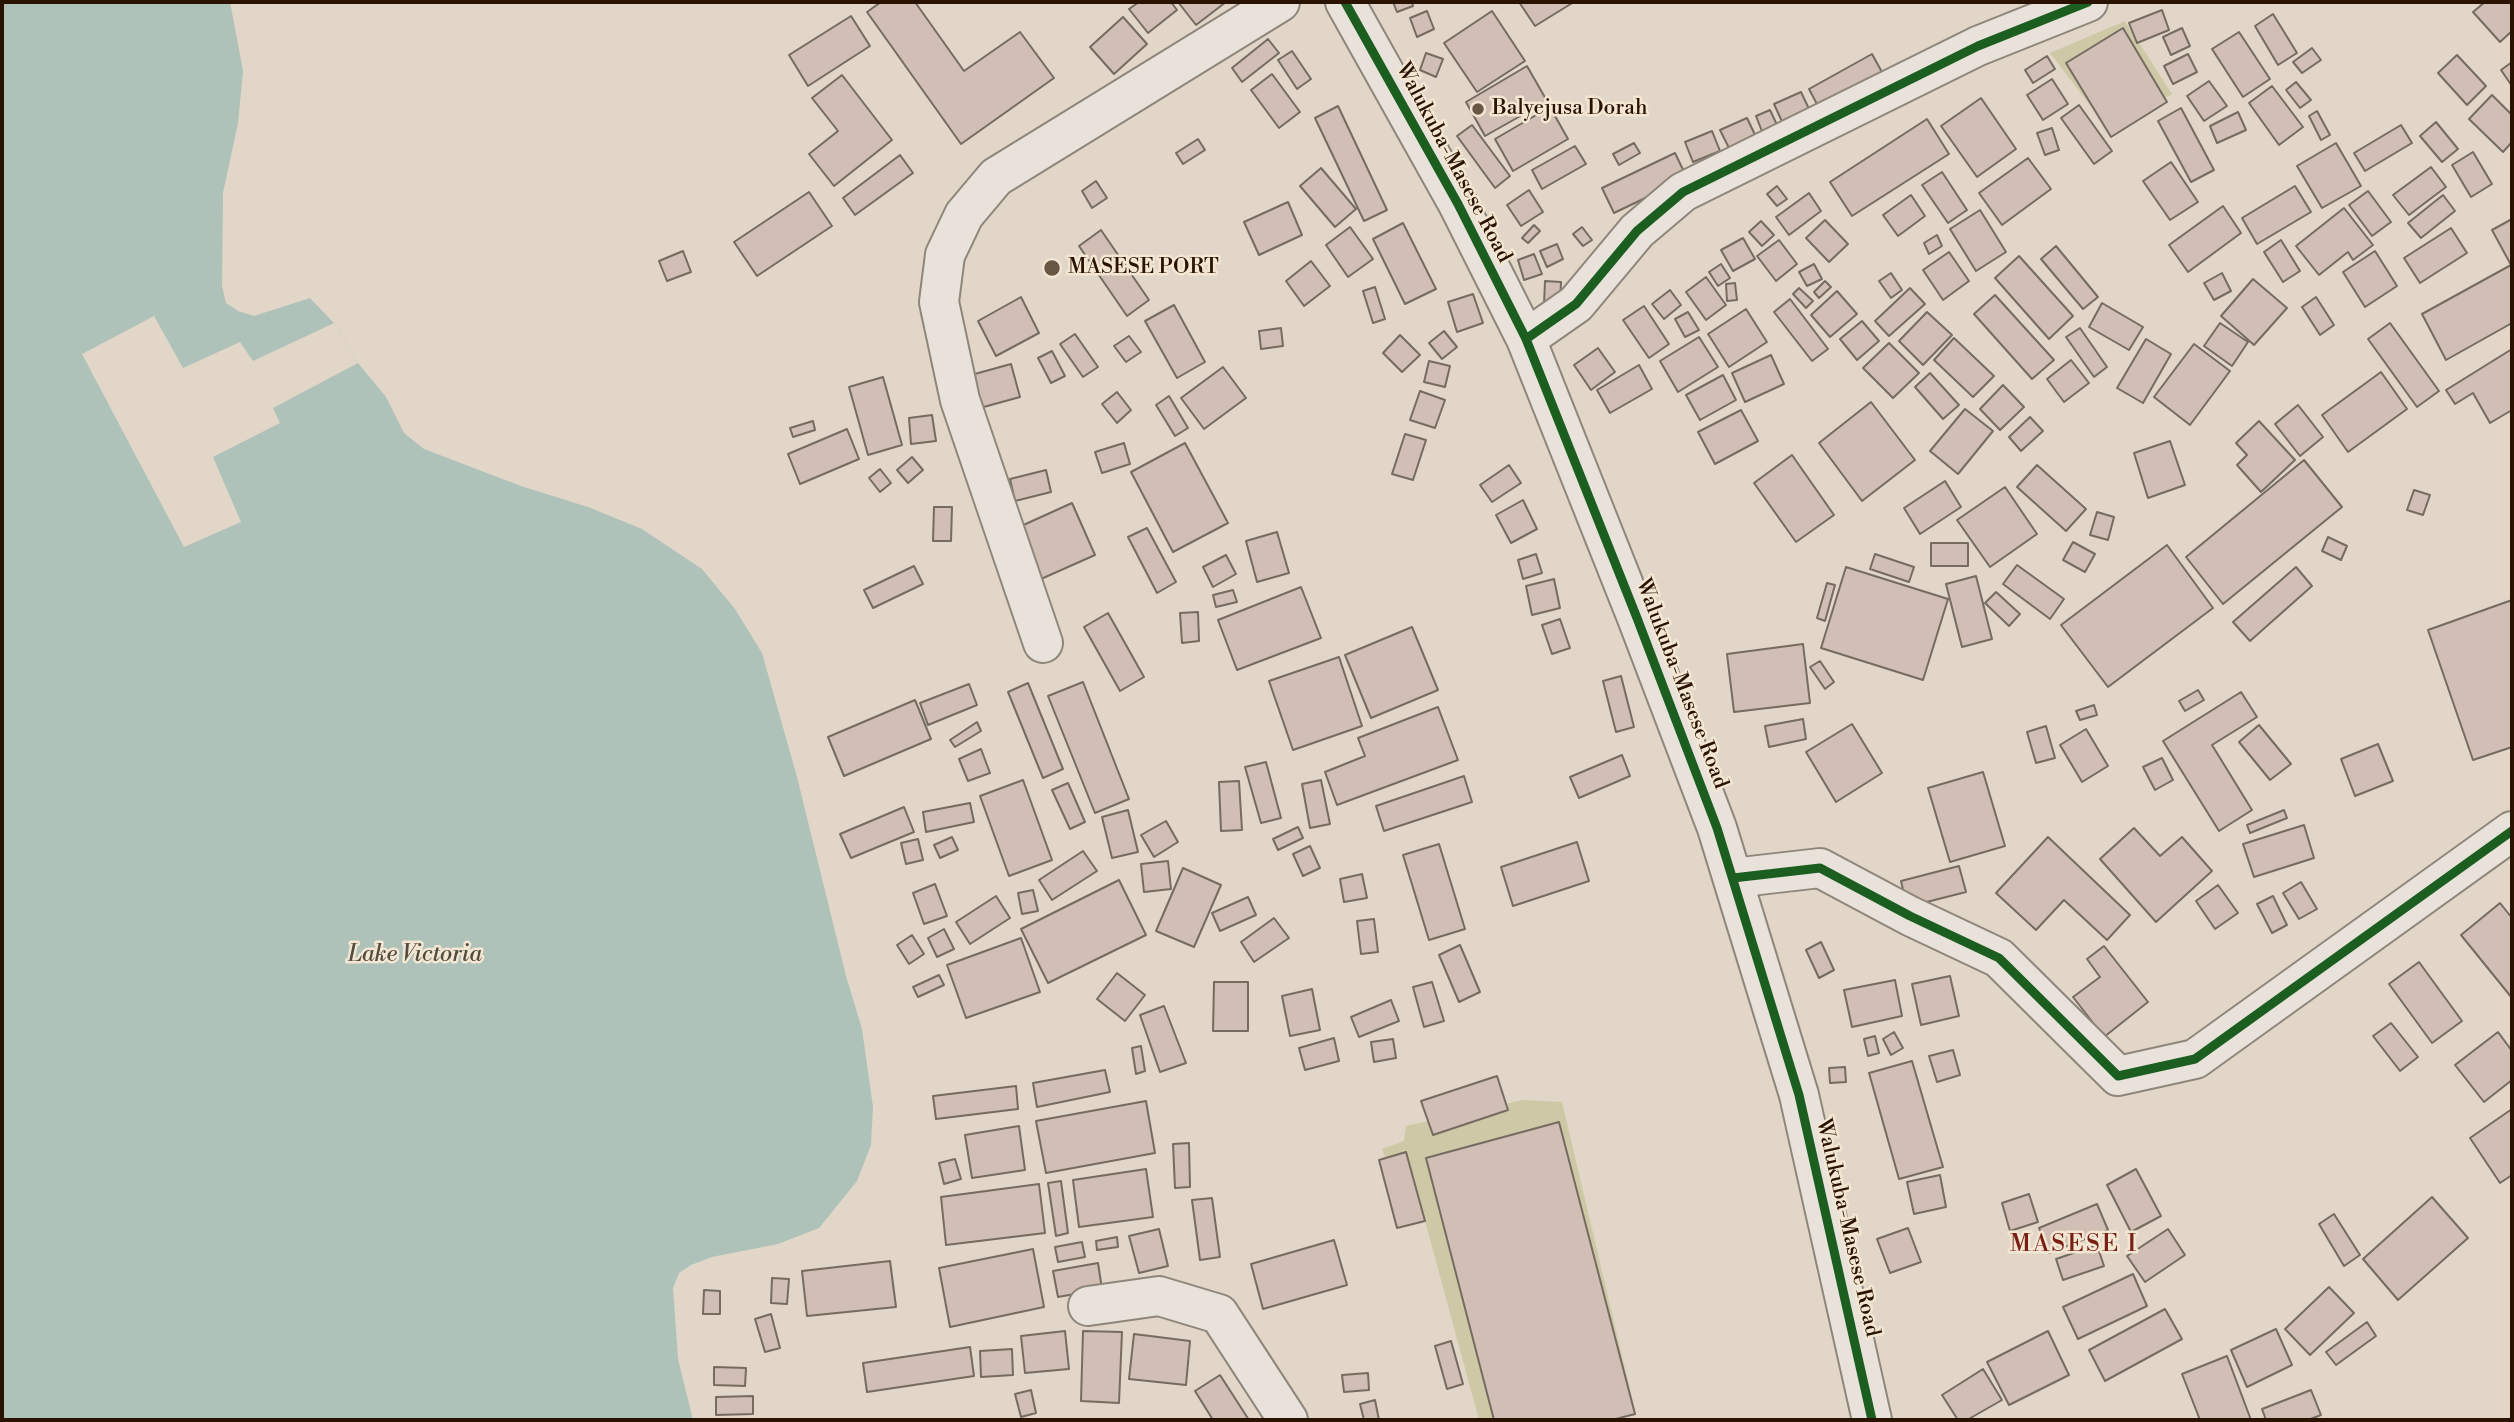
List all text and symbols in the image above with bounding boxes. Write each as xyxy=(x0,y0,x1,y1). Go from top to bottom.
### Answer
street label: Walukuba-Masese Road xyxy=(1390,59,1516,267)
place label: Balyejusa Dorah xyxy=(1492,96,1647,122)
marker: Balyejusa Dorah xyxy=(1470,101,1486,117)
place label: MASESE PORT xyxy=(1068,255,1219,281)
marker: MASESE PORT xyxy=(1042,258,1062,278)
street label: Walukuba-Masese Road xyxy=(1629,575,1733,793)
water label: Lake Victoria xyxy=(348,941,482,969)
street label: Walukuba-Masese Road xyxy=(1810,1117,1884,1339)
district label: MASESE I xyxy=(2011,1231,2137,1259)

